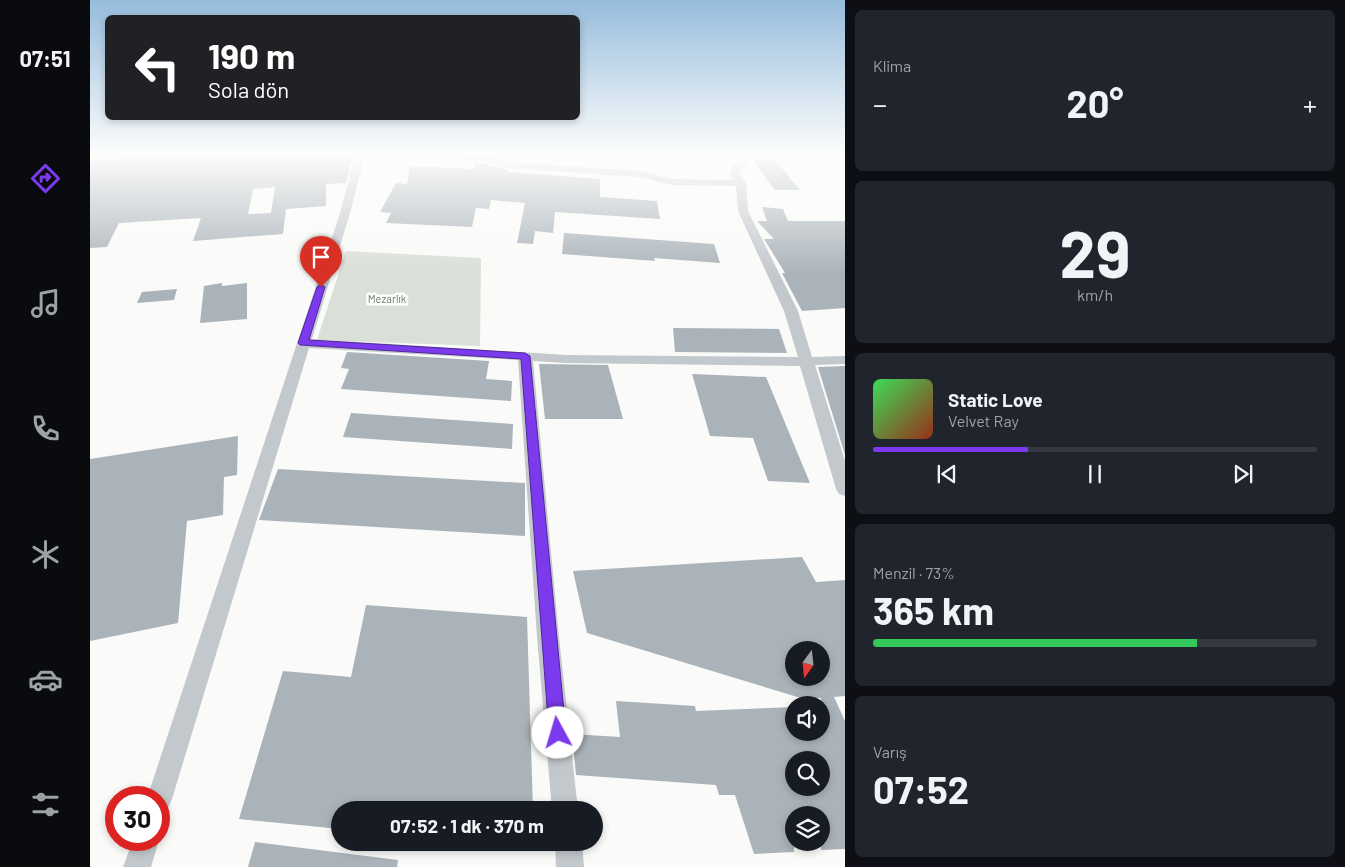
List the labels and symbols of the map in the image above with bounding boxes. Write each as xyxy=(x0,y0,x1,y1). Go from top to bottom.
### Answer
pin xyxy=(300,236,342,287)
park label: Mezarlık xyxy=(368,292,407,305)
north arrow xyxy=(785,641,830,686)
position arrow xyxy=(531,706,583,758)
speed limit sign: 30 xyxy=(105,786,170,851)

